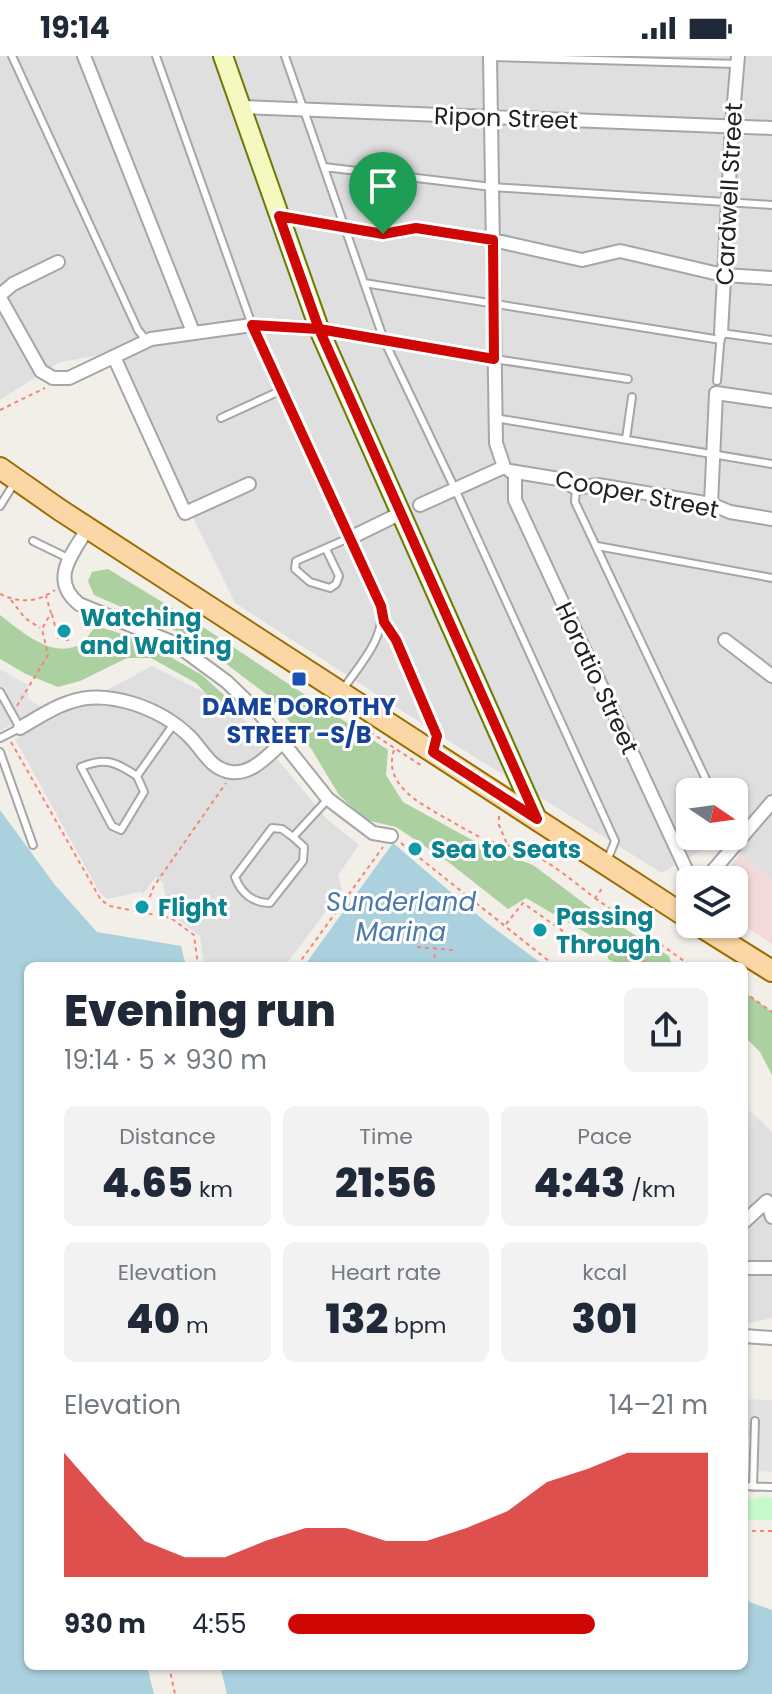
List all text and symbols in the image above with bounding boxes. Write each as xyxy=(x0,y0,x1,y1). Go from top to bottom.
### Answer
text: 19:14 xyxy=(40,6,110,49)
street label: Ripon Street xyxy=(433,99,579,137)
street label: Cardwell Street xyxy=(708,102,750,286)
pin xyxy=(349,152,417,234)
icon: arrive xyxy=(361,164,405,208)
street label: Cooper Street xyxy=(552,462,722,526)
street label: Horatio Street xyxy=(547,597,647,759)
place label: Watching and Waiting xyxy=(80,601,232,662)
marker: Watching and Waiting xyxy=(55,622,73,640)
marker: DAME DOROTHY STREET -S/B xyxy=(290,670,308,688)
place label: DAME DOROTHY STREET -S/B xyxy=(202,690,396,751)
north arrow xyxy=(676,778,748,850)
map controls xyxy=(676,778,748,938)
place label: Sea to Seats xyxy=(431,833,581,866)
marker: Sea to Seats xyxy=(406,840,424,858)
button: layers xyxy=(676,866,748,938)
water label: Sunderland Marina xyxy=(326,884,476,950)
place label: Flight xyxy=(158,891,228,924)
marker: Flight xyxy=(133,898,151,916)
place label: Passing Through xyxy=(556,900,661,961)
marker: Passing Through xyxy=(531,921,549,939)
text: Evening run xyxy=(64,980,336,1041)
button: share xyxy=(624,988,708,1072)
text: 19:14 · 5 × 930 m xyxy=(64,1042,267,1078)
text: Distance xyxy=(119,1121,216,1152)
text: Time xyxy=(359,1121,413,1152)
text: Pace xyxy=(577,1121,632,1152)
text: 4.65 xyxy=(102,1155,193,1211)
text: 21:56 xyxy=(335,1155,437,1211)
text: 4:43 xyxy=(534,1155,625,1211)
text: km xyxy=(193,1174,233,1205)
text: /km xyxy=(625,1174,676,1205)
text: Elevation xyxy=(118,1257,217,1288)
text: Heart rate xyxy=(331,1257,441,1288)
text: kcal xyxy=(582,1257,627,1288)
text: 40 xyxy=(126,1291,180,1347)
text: 132 xyxy=(326,1291,388,1347)
text: 301 xyxy=(572,1291,638,1347)
text: m xyxy=(180,1310,209,1341)
text: bpm xyxy=(388,1310,446,1341)
text: Elevation xyxy=(64,1387,181,1423)
text: 14–21 m xyxy=(609,1387,708,1423)
text: 930 m xyxy=(64,1606,146,1642)
text: 4:55 xyxy=(192,1606,247,1642)

